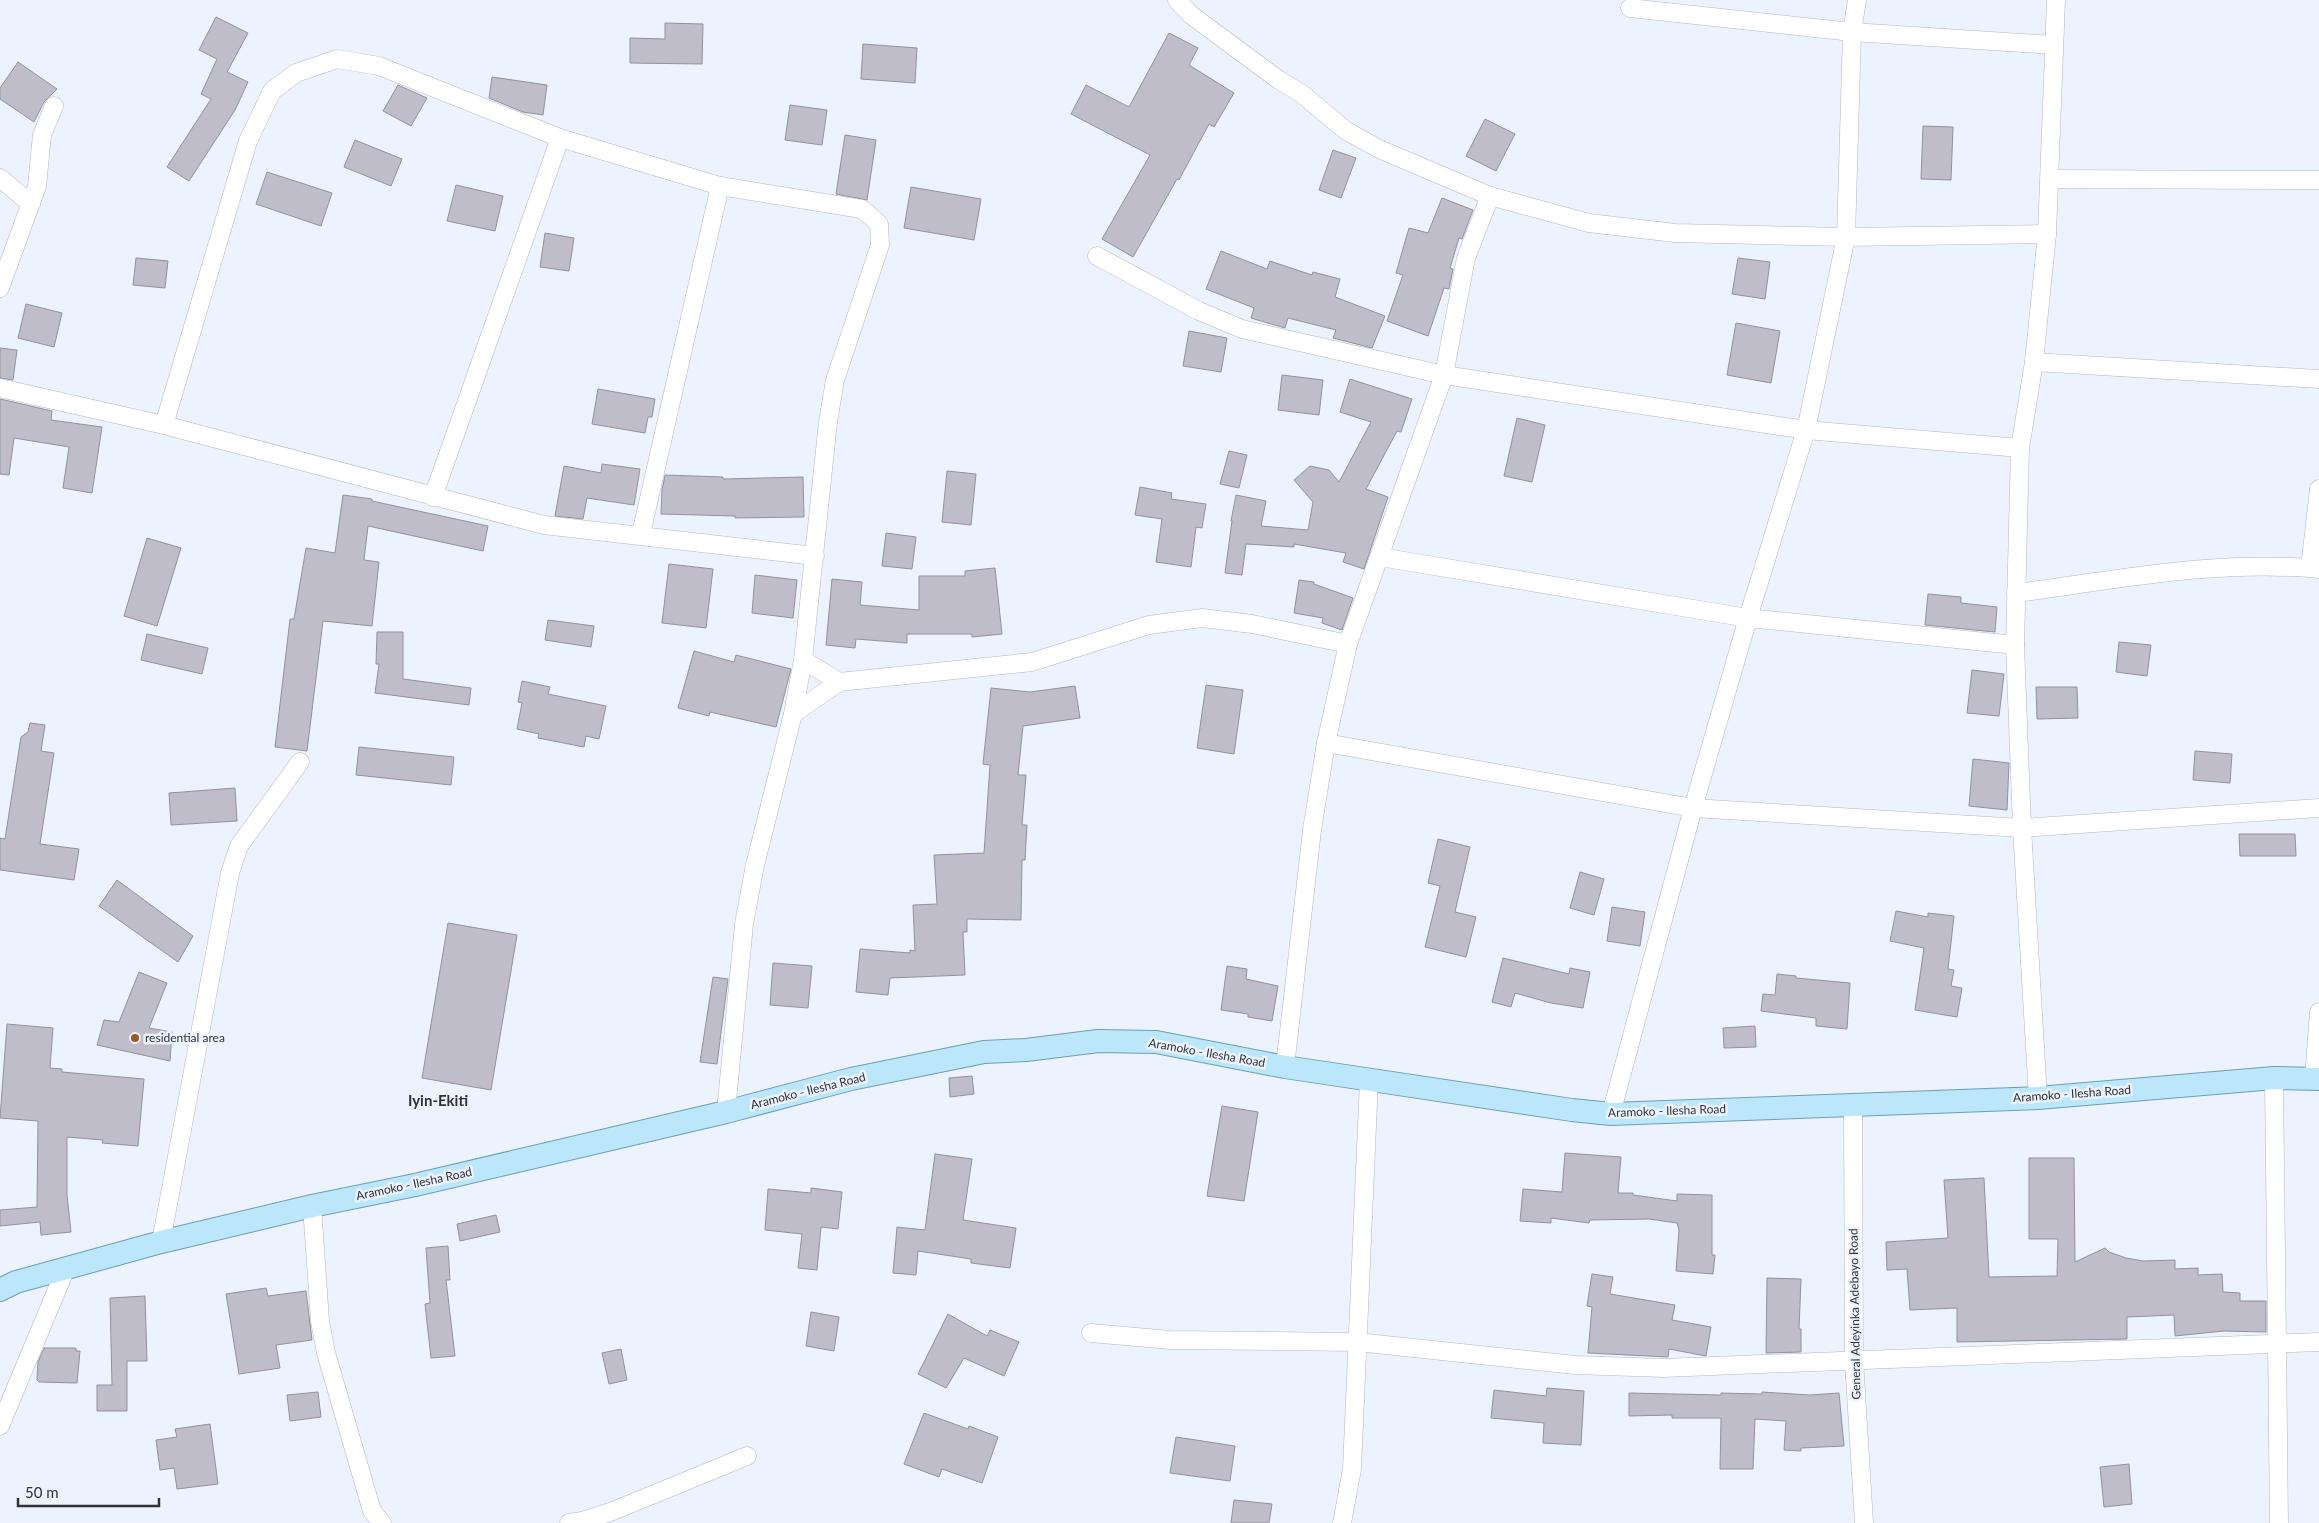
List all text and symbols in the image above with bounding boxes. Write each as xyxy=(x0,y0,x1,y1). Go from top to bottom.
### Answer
place label: residential area xyxy=(145,1030,225,1045)
marker: residential area xyxy=(129,1032,141,1044)
street label: Aramoko - Ilesha Road xyxy=(1148,1035,1267,1070)
street label: Aramoko - Ilesha Road xyxy=(749,1069,867,1112)
street label: Aramoko - Ilesha Road xyxy=(2013,1082,2131,1105)
district label: Iyin-Ekiti xyxy=(408,1091,468,1109)
street label: Aramoko - Ilesha Road xyxy=(1608,1101,1726,1120)
street label: Aramoko - Ilesha Road xyxy=(355,1164,473,1203)
street label: General Adeyinka Adebayo Road xyxy=(1846,1228,1863,1400)
scale bar xyxy=(18,1476,159,1508)
text: 50 m xyxy=(25,1483,59,1501)

